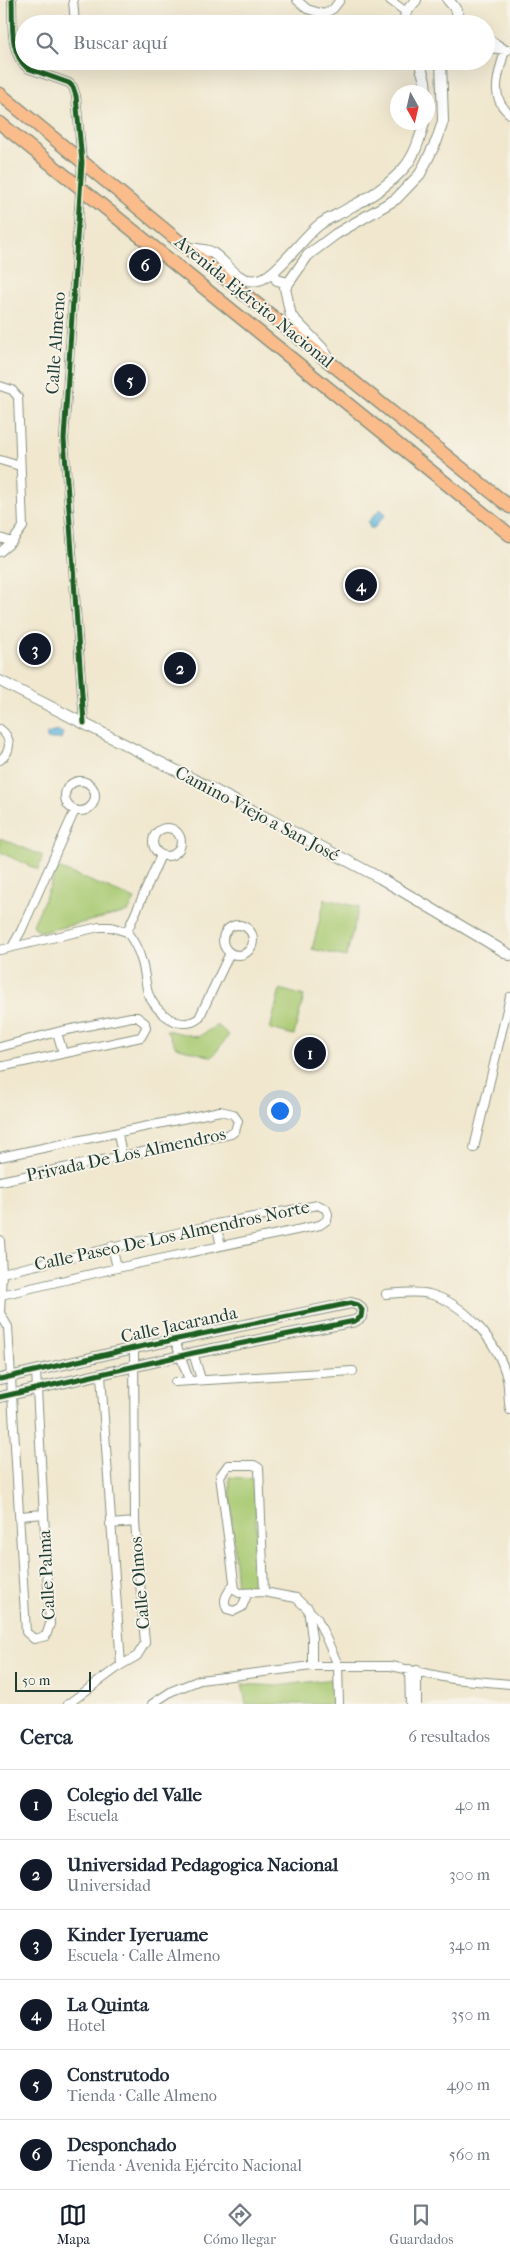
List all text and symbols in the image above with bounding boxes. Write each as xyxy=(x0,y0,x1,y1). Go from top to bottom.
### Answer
search box xyxy=(15,15,495,70)
icon: search xyxy=(33,29,61,57)
text: Buscar aquí xyxy=(73,32,167,54)
north arrow xyxy=(390,85,435,130)
street label: Avenida Ejército Nacional xyxy=(169,231,338,373)
pin: 6 xyxy=(129,246,161,284)
street label: Calle Almeno xyxy=(42,291,70,395)
pin: 5 xyxy=(114,361,146,399)
pin: 4 xyxy=(345,566,377,604)
pin: 3 xyxy=(19,630,51,668)
pin: 2 xyxy=(164,649,196,687)
street label: Camino Viejo a San José xyxy=(171,762,343,866)
pin: 1 xyxy=(294,1034,326,1072)
your location xyxy=(267,1098,293,1124)
street label: Privada De Los Almendros xyxy=(24,1123,228,1186)
street label: Calle Paseo De Los Almendros Norte xyxy=(32,1197,312,1275)
street label: Calle Jacaranda xyxy=(119,1302,240,1348)
street label: Calle Palma xyxy=(34,1529,60,1621)
street label: Calle Olmos xyxy=(125,1535,155,1630)
scale bar xyxy=(15,1669,91,1692)
text: 50 m xyxy=(22,1672,50,1689)
text: Cerca xyxy=(20,1725,72,1749)
text: 6 resultados xyxy=(408,1727,490,1746)
text: Colegio del Valle xyxy=(67,1784,202,1806)
text: 1 xyxy=(33,1795,39,1814)
text: 40 m xyxy=(455,1795,490,1814)
text: Escuela xyxy=(67,1806,118,1825)
text: Universidad Pedagogica Nacional xyxy=(67,1854,338,1876)
text: 2 xyxy=(32,1865,40,1884)
text: 300 m xyxy=(449,1865,490,1884)
text: Universidad xyxy=(67,1876,151,1895)
text: Kinder Iyeruame xyxy=(67,1924,208,1946)
text: 3 xyxy=(33,1935,39,1954)
text: 340 m xyxy=(448,1935,490,1954)
text: Escuela · Calle Almeno xyxy=(67,1946,220,1965)
text: La Quinta xyxy=(67,1994,149,2016)
text: 4 xyxy=(31,2005,41,2024)
text: 350 m xyxy=(451,2005,490,2024)
text: Hotel xyxy=(67,2016,105,2035)
text: Construtodo xyxy=(67,2064,169,2086)
text: 5 xyxy=(33,2075,39,2094)
text: 490 m xyxy=(447,2075,490,2094)
text: Tienda · Calle Almeno xyxy=(67,2086,217,2105)
text: Desponchado xyxy=(67,2134,176,2156)
text: 6 xyxy=(32,2145,40,2164)
text: 560 m xyxy=(449,2145,490,2164)
text: Tienda · Avenida Ejército Nacional xyxy=(67,2156,302,2175)
tab: Mapa xyxy=(57,2201,90,2248)
tab: Cómo llegar xyxy=(203,2201,276,2248)
tab: Guardados xyxy=(389,2201,453,2248)

